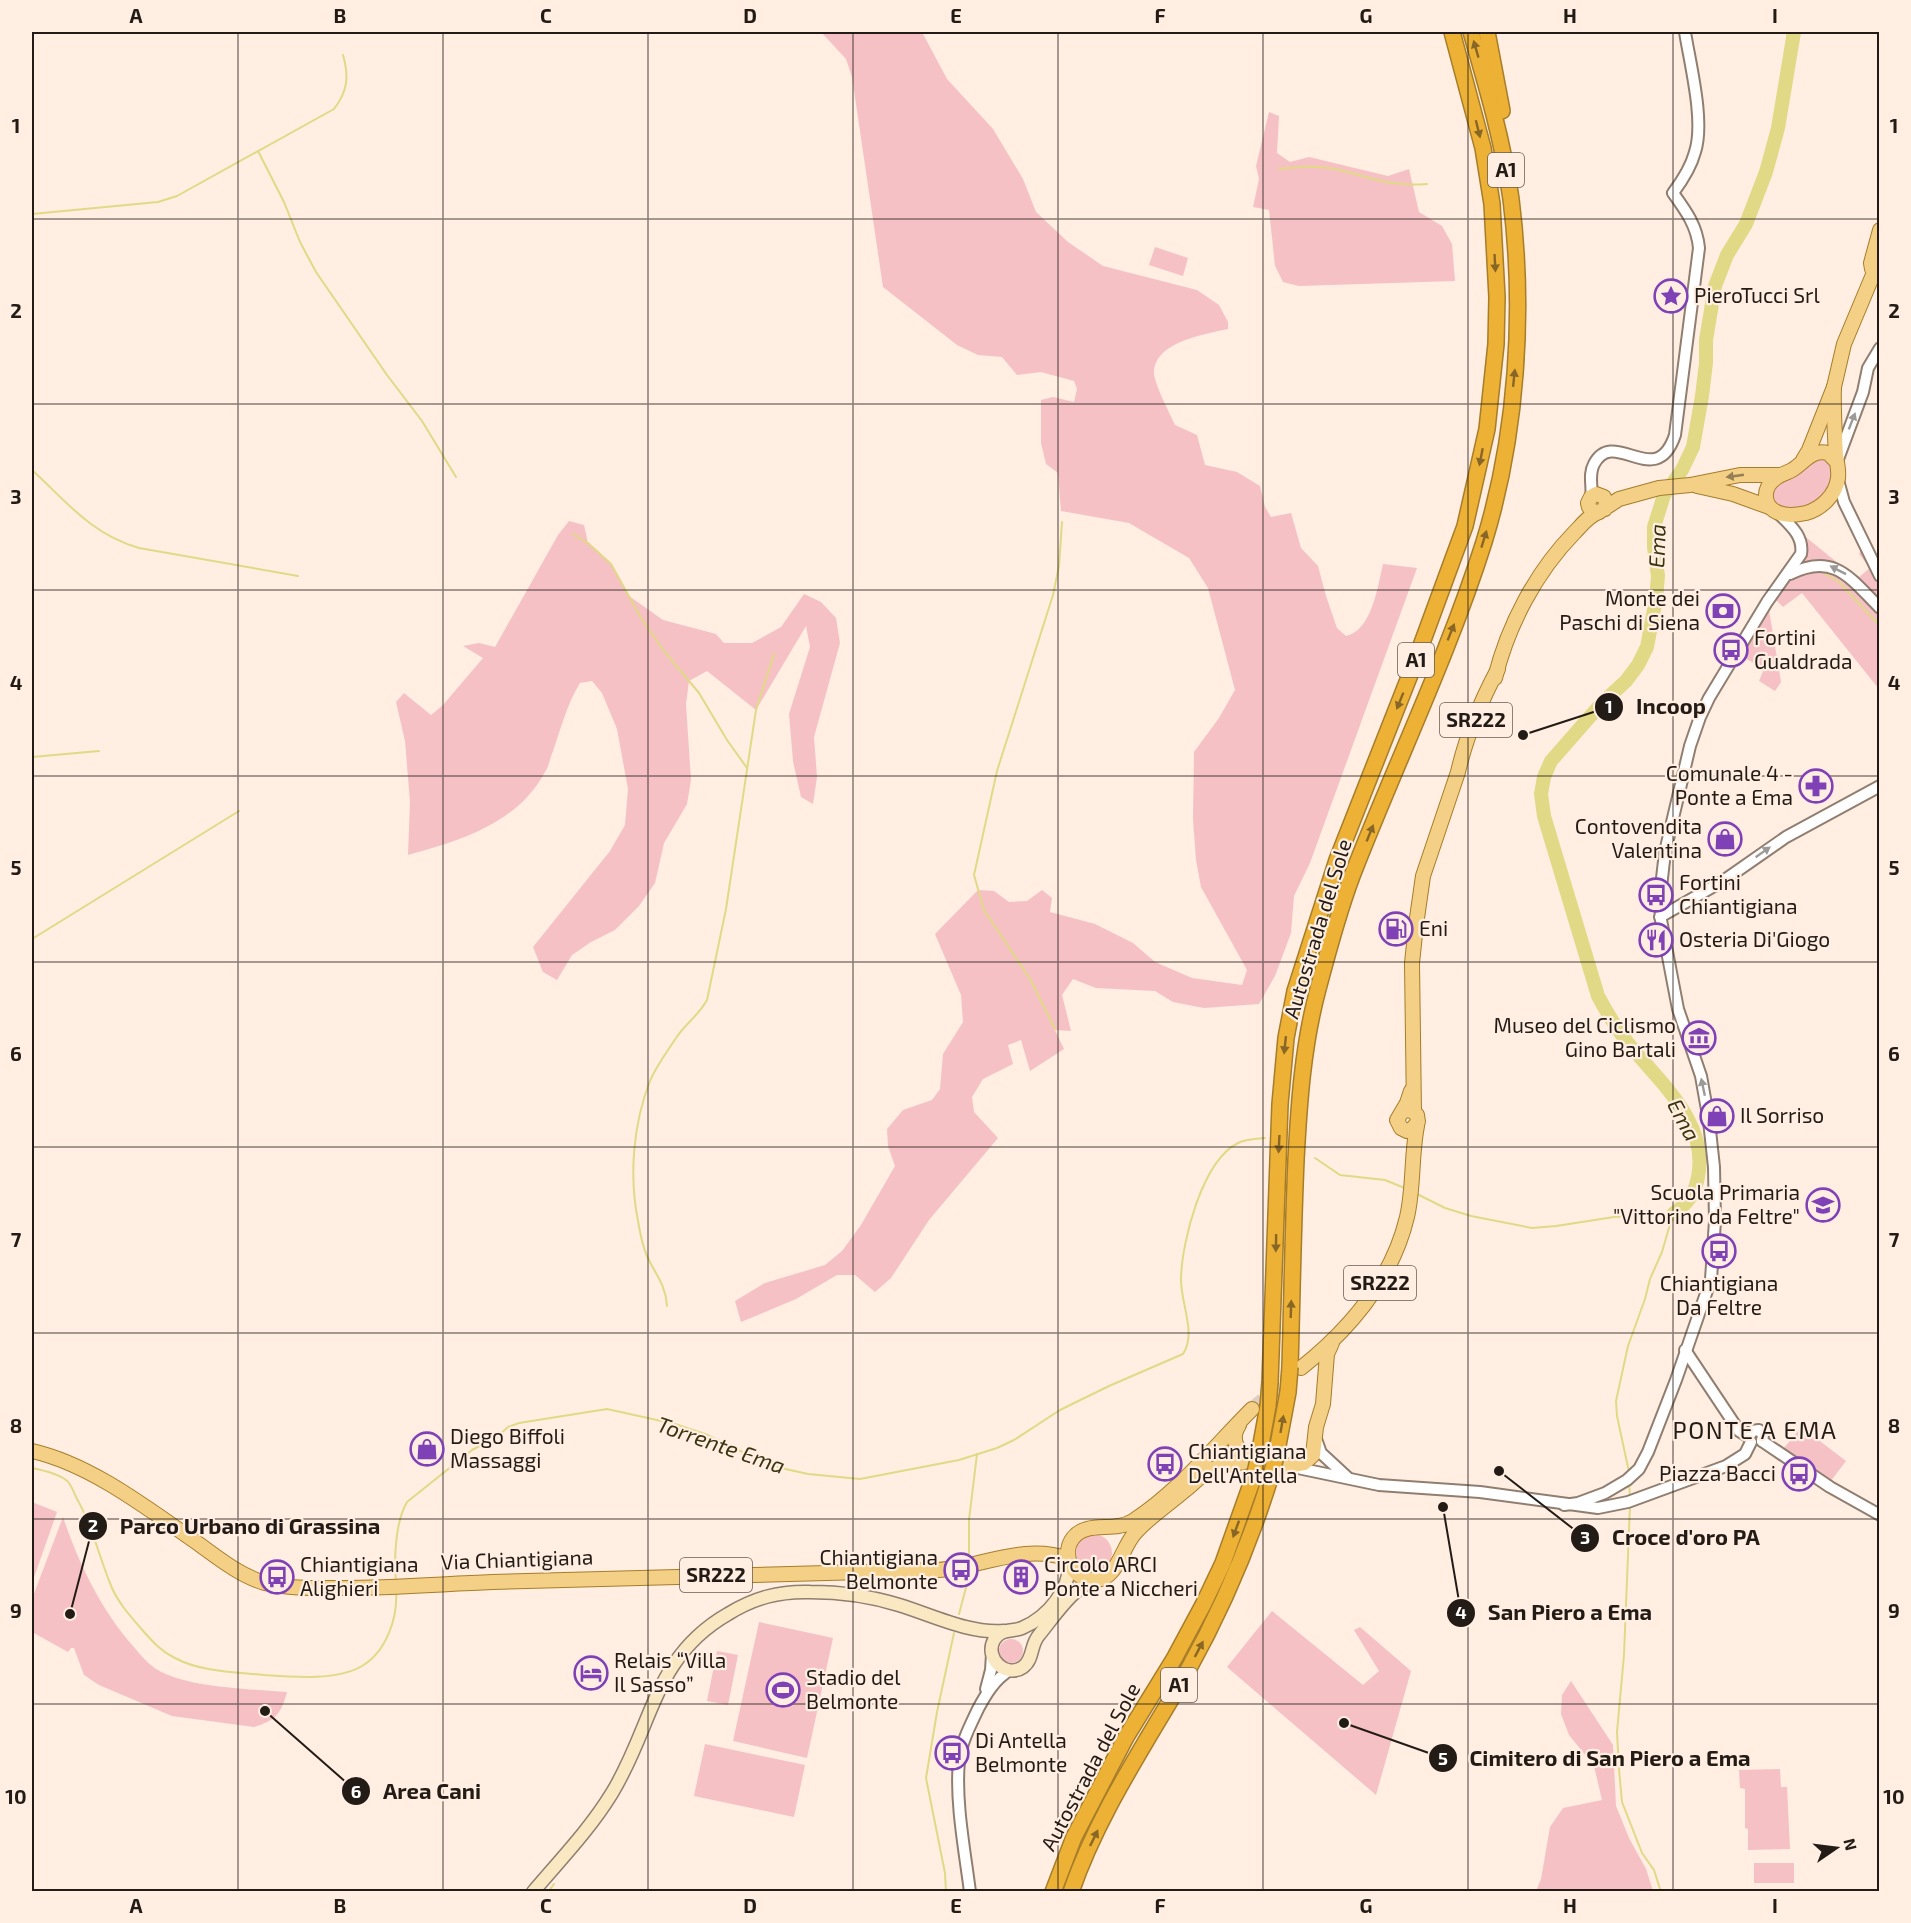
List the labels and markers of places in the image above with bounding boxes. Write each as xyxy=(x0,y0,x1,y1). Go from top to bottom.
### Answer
place icon: PieroTucci Srl xyxy=(1653,278,1689,314)
place label: PieroTucci Srl xyxy=(1694,282,1820,307)
place label: Monte dei Paschi di Siena xyxy=(1559,585,1700,634)
bank icon: Monte dei Paschi di Siena xyxy=(1705,593,1741,629)
place label: Fortini Gualdrada xyxy=(1754,624,1852,673)
bus stop icon: Fortini Gualdrada xyxy=(1713,632,1749,668)
callout: Incoop xyxy=(1594,687,1718,727)
place label: Comunale 4 - Ponte a Ema xyxy=(1666,760,1793,809)
pharmacy icon: Comunale 4 - Ponte a Ema xyxy=(1798,768,1834,804)
place label: Contovendita Valentina xyxy=(1575,813,1702,862)
shop icon: Contovendita Valentina xyxy=(1707,821,1743,857)
place label: Fortini Chiantigiana xyxy=(1679,869,1798,918)
bus stop icon: Fortini Chiantigiana xyxy=(1638,877,1674,913)
fuel station icon: Eni xyxy=(1378,911,1414,947)
place label: Eni xyxy=(1419,915,1448,940)
restaurant icon: Osteria Di'Giogo xyxy=(1638,922,1674,958)
place label: Osteria Di'Giogo xyxy=(1679,926,1830,951)
place label: Museo del Ciclismo Gino Bartali xyxy=(1493,1012,1676,1061)
museum icon: Museo del Ciclismo Gino Bartali xyxy=(1681,1020,1717,1056)
shop icon: Il Sorriso xyxy=(1699,1098,1735,1134)
place label: Il Sorriso xyxy=(1740,1102,1824,1127)
place label: Scuola Primaria "Vittorino da Feltre" xyxy=(1613,1179,1800,1228)
school or university icon: Scuola Primaria "Vittorino da Feltre" xyxy=(1805,1187,1841,1223)
bus stop icon: Chiantigiana Da Feltre xyxy=(1701,1233,1737,1269)
place label: Chiantigiana Da Feltre xyxy=(1660,1270,1778,1319)
place label: Diego Biffoli Massaggi xyxy=(450,1423,565,1472)
shop icon: Diego Biffoli Massaggi xyxy=(409,1431,445,1467)
place label: Chiantigiana Dell'Antella xyxy=(1188,1438,1307,1487)
bus stop icon: Chiantigiana Dell'Antella xyxy=(1147,1446,1183,1482)
bus stop icon: Piazza Bacci xyxy=(1781,1456,1817,1492)
place label: Piazza Bacci xyxy=(1659,1460,1776,1485)
callout: Parco Urbano di Grassina xyxy=(78,1506,393,1546)
callout: Croce d'oro PA xyxy=(1570,1518,1772,1558)
place label: Chiantigiana Belmonte xyxy=(819,1544,938,1593)
place label: Chiantigiana Alighieri xyxy=(300,1551,419,1600)
place label: Circolo ARCI Ponte a Niccheri xyxy=(1044,1551,1198,1600)
bus stop icon: Chiantigiana Belmonte xyxy=(943,1552,979,1588)
bus stop icon: Chiantigiana Alighieri xyxy=(259,1559,295,1595)
building icon: Circolo ARCI Ponte a Niccheri xyxy=(1003,1559,1039,1595)
callout: San Piero a Ema xyxy=(1446,1593,1664,1633)
place label: Relais “Villa Il Sasso” xyxy=(614,1647,726,1696)
hotel icon: Relais “Villa Il Sasso” xyxy=(573,1655,609,1691)
place label: Stadio del Belmonte xyxy=(806,1664,901,1713)
sports icon: Stadio del Belmonte xyxy=(765,1672,801,1708)
place label: Di Antella Belmonte xyxy=(975,1727,1067,1776)
bus stop icon: Di Antella Belmonte xyxy=(934,1735,970,1771)
callout: Cimitero di San Piero a Ema xyxy=(1428,1738,1763,1778)
callout: Area Cani xyxy=(341,1771,493,1811)

